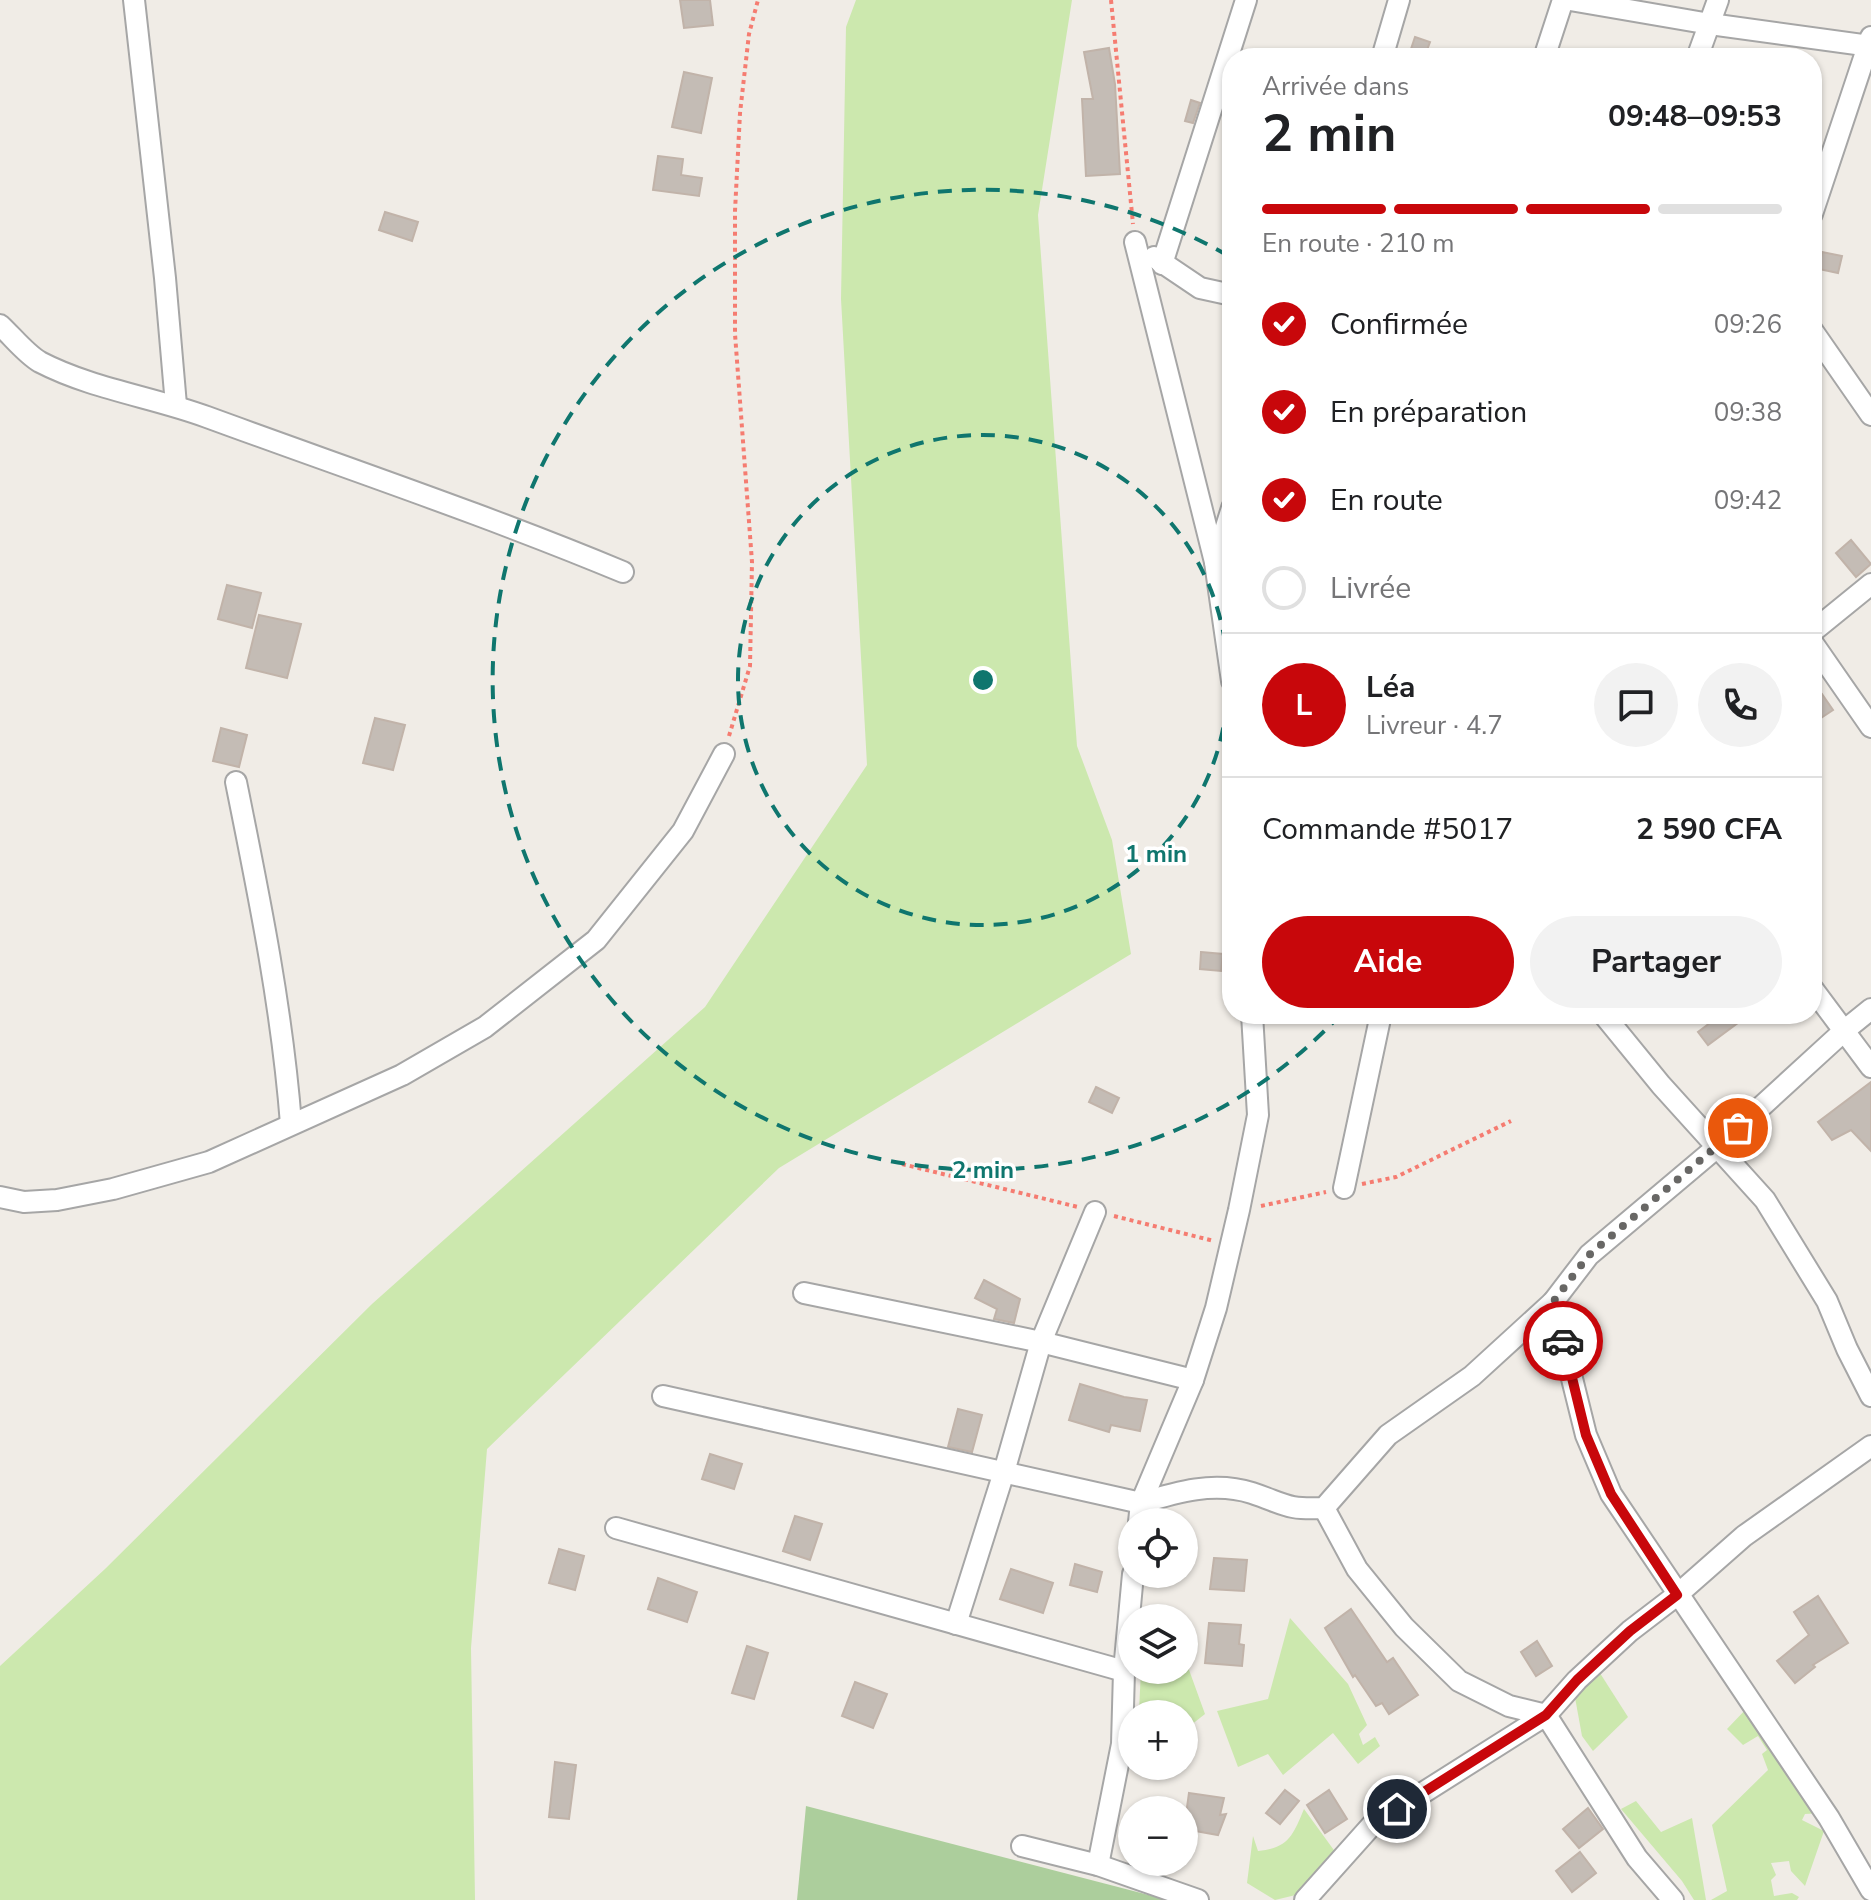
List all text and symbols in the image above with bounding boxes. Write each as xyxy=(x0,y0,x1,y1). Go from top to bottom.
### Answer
text: Arrivée dans xyxy=(1262,69,1409,104)
text: 09:48–09:53 xyxy=(1608,96,1782,137)
text: 2 min xyxy=(1262,98,1397,169)
text: En route · 210 m xyxy=(1262,226,1455,261)
icon: check xyxy=(1262,302,1306,346)
text: Confirmée xyxy=(1330,304,1468,345)
text: 09:26 xyxy=(1714,307,1782,342)
icon: check xyxy=(1262,390,1306,434)
text: En préparation xyxy=(1330,392,1527,433)
text: 09:38 xyxy=(1714,395,1782,430)
icon: check xyxy=(1262,478,1306,522)
text: En route xyxy=(1330,480,1443,521)
text: 09:42 xyxy=(1714,483,1782,518)
text: Livrée xyxy=(1330,568,1411,609)
button: chat xyxy=(1594,663,1678,747)
button: phone xyxy=(1698,663,1782,747)
centre of rings xyxy=(969,666,997,694)
text: Léa xyxy=(1366,667,1415,708)
text: L xyxy=(1296,685,1312,726)
text: Livreur · 4.7 xyxy=(1366,708,1503,743)
text: Commande #5017 xyxy=(1262,809,1513,850)
text: 2 590 CFA xyxy=(1636,809,1782,850)
text: 1 min xyxy=(1125,838,1187,870)
button: Aide xyxy=(1262,916,1514,1008)
button: Partager xyxy=(1530,916,1782,1008)
pin xyxy=(1704,1094,1772,1162)
icon: bag xyxy=(1716,1106,1760,1150)
text: 2 min xyxy=(952,1154,1014,1186)
courier xyxy=(1523,1301,1603,1381)
icon: car xyxy=(1541,1319,1585,1363)
map controls xyxy=(1118,1508,1198,1876)
button: locate xyxy=(1118,1508,1198,1588)
button: layers xyxy=(1118,1604,1198,1684)
button: + xyxy=(1118,1700,1198,1780)
pin xyxy=(1363,1775,1431,1843)
icon: home xyxy=(1375,1787,1419,1831)
button: − xyxy=(1118,1796,1198,1876)

